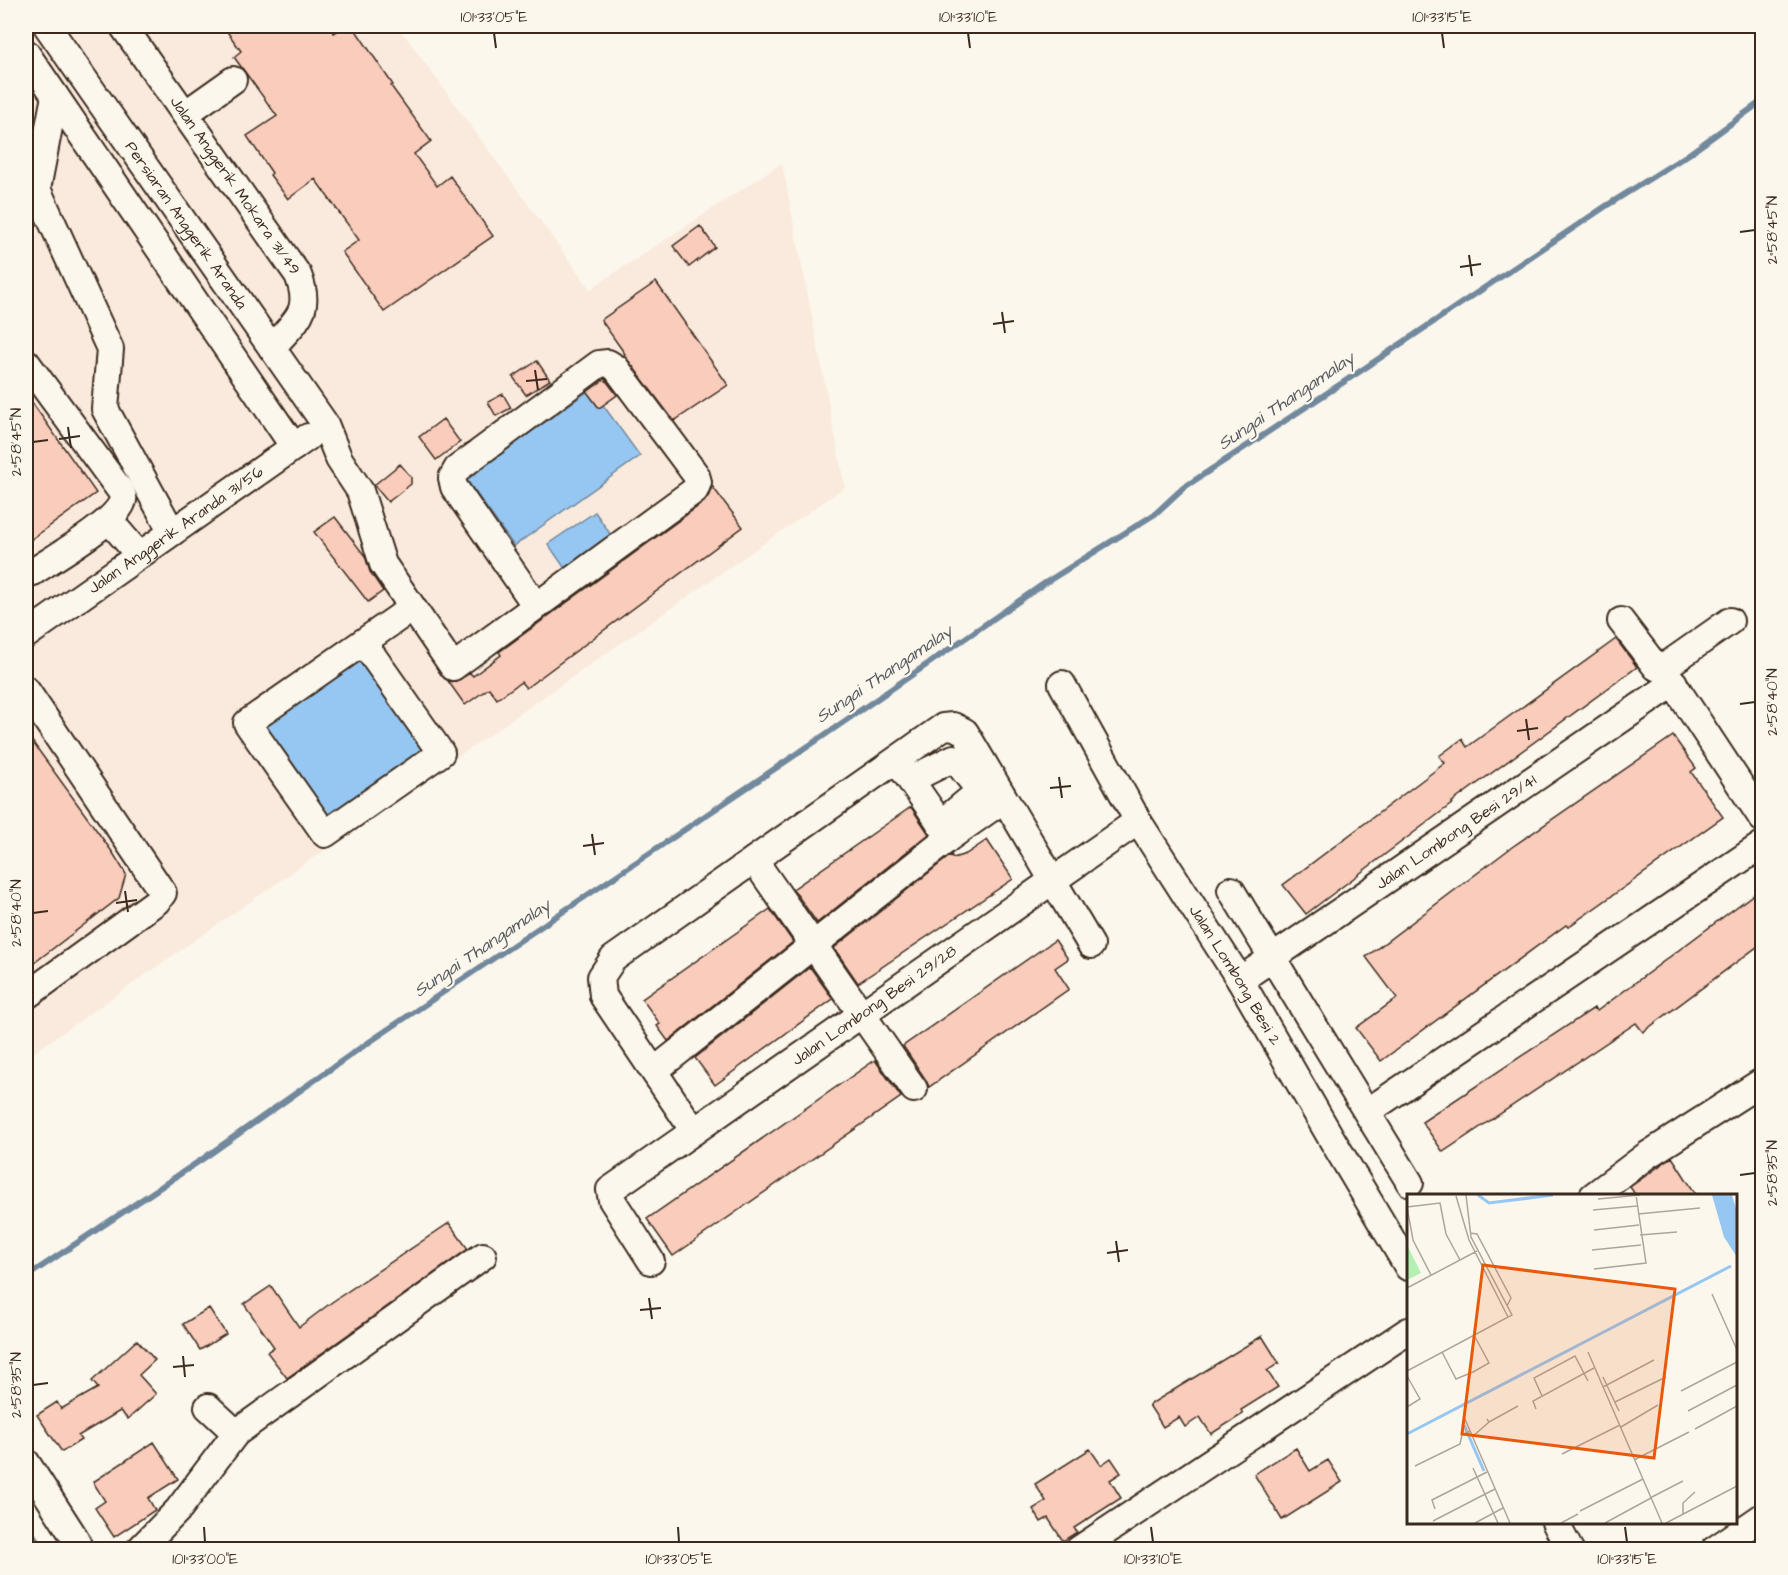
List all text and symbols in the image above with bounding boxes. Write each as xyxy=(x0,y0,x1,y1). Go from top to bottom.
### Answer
text: 101°33'05"E xyxy=(461,7,528,28)
text: 101°33'10"E xyxy=(939,7,997,28)
text: 101°33'15"E xyxy=(1412,7,1472,28)
street label: Jalan Anggerik Mokara 31/49 xyxy=(165,92,306,279)
street label: Persiaran Anggerik Aranda xyxy=(120,137,252,314)
text: 2°58'45"N xyxy=(1762,196,1783,264)
water label: Sungai Thangamalay xyxy=(1213,345,1362,457)
text: 2°58'45"N xyxy=(6,408,27,476)
street label: Jalan Anggerik Aranda 31/56 xyxy=(84,461,268,599)
water label: Sungai Thangamalay xyxy=(811,618,960,730)
text: 2°58'40"N xyxy=(1762,668,1783,736)
street label: Jalan Lombong Besi 29/41 xyxy=(1372,769,1541,895)
text: 2°58'40"N xyxy=(6,879,27,947)
water label: Sungai Thangamalay xyxy=(409,892,558,1004)
street label: Jalan Lombong Besi 2 xyxy=(1184,901,1286,1049)
street label: Jalan Lombong Besi 29/28 xyxy=(787,940,961,1071)
text: 2°58'35"N xyxy=(1762,1140,1783,1206)
inset map xyxy=(1407,1194,1737,1524)
text: 2°58'35"N xyxy=(6,1352,27,1418)
text: 101°33'00"E xyxy=(172,1549,238,1570)
text: 101°33'05"E xyxy=(646,1549,713,1570)
text: 101°33'10"E xyxy=(1124,1549,1182,1570)
text: 101°33'15"E xyxy=(1597,1549,1657,1570)

